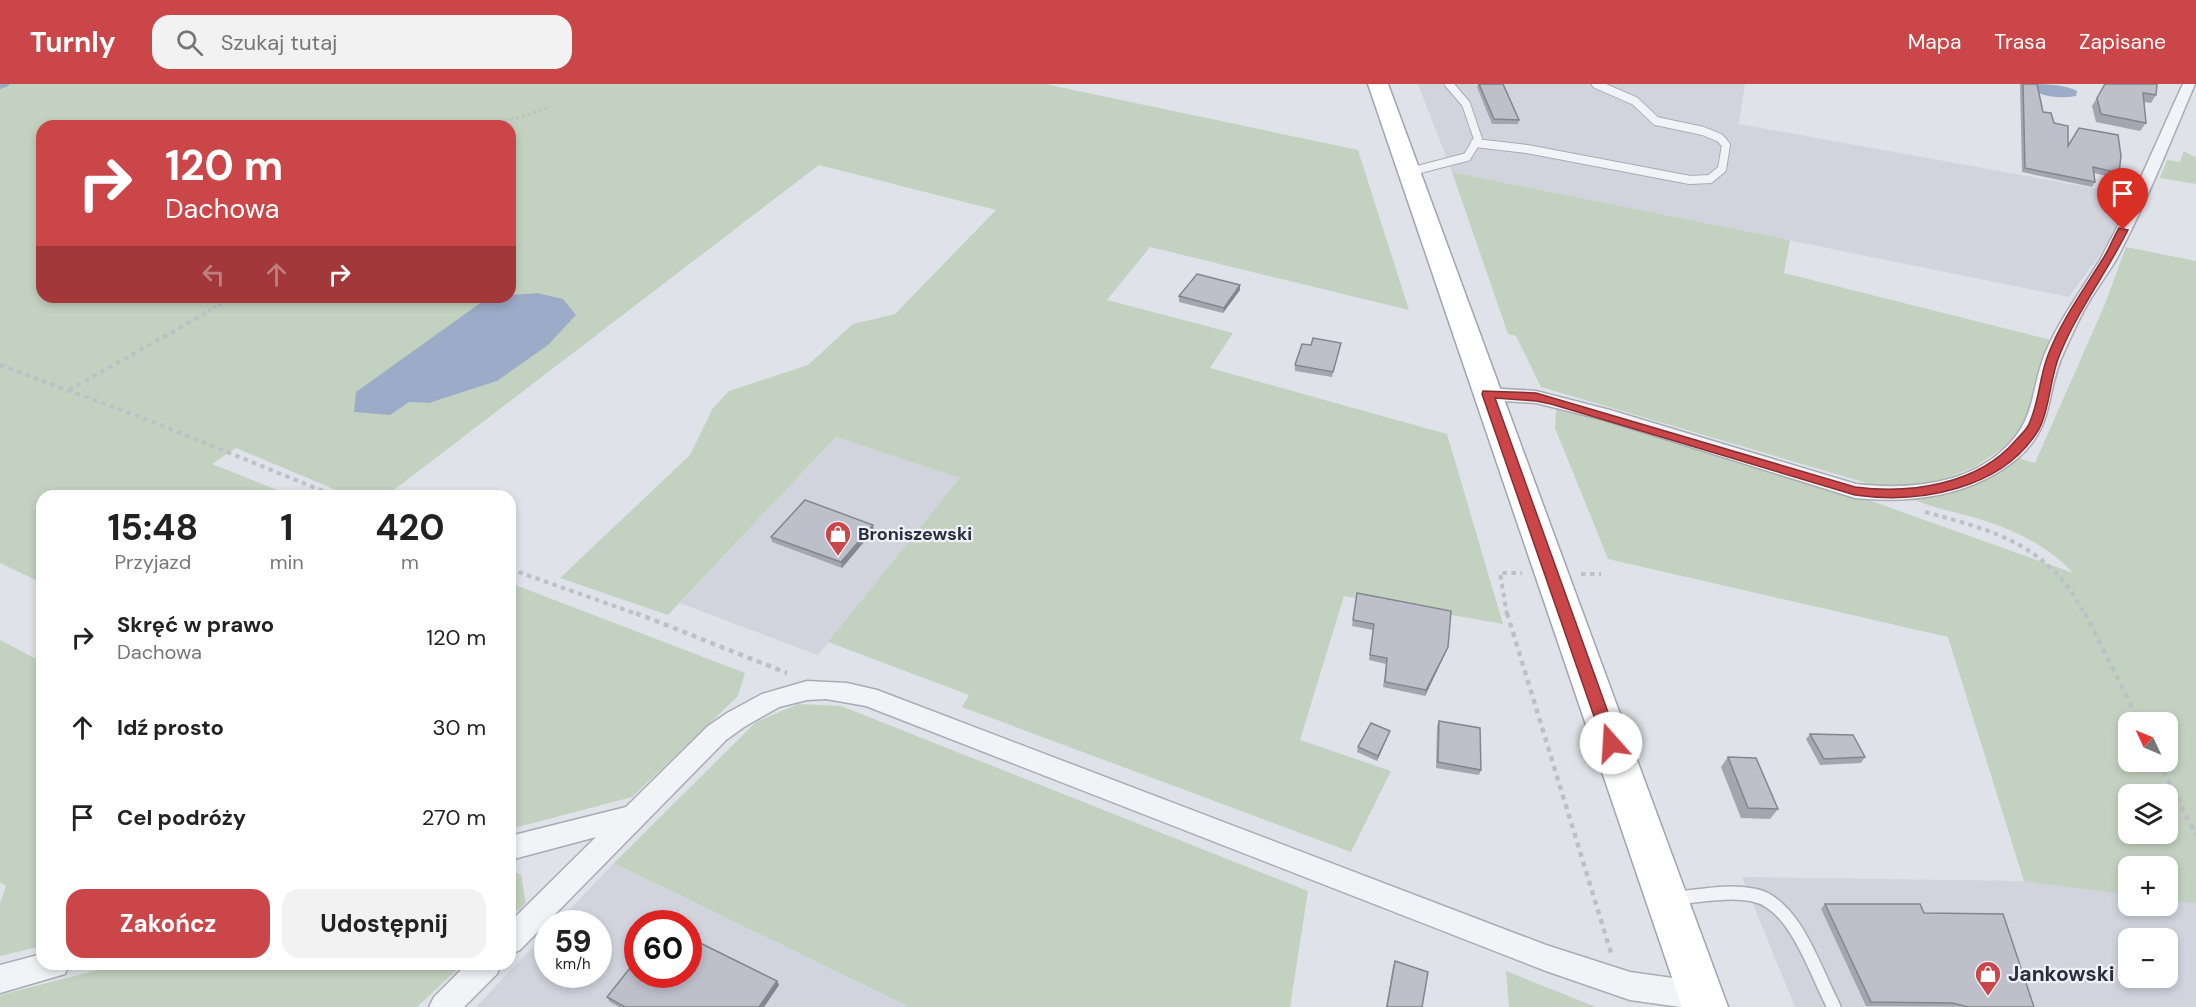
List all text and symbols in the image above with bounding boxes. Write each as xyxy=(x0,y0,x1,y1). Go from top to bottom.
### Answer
search box xyxy=(152,15,572,69)
text: Turnly xyxy=(30,24,116,61)
icon: search xyxy=(173,26,206,59)
text: Szukaj tutaj xyxy=(221,28,337,57)
text: Mapa xyxy=(1908,28,1961,56)
text: Trasa xyxy=(1994,28,2046,56)
text: Zapisane xyxy=(2079,28,2166,56)
text: 120 m xyxy=(165,138,283,193)
icon: right xyxy=(66,144,144,222)
pin xyxy=(2097,168,2148,230)
icon: arrive xyxy=(2106,177,2139,210)
text: Dachowa xyxy=(165,191,280,226)
icon: left xyxy=(197,258,230,291)
icon: ahead xyxy=(260,258,293,291)
icon: right xyxy=(323,258,356,291)
text: 15:48 xyxy=(107,504,198,551)
text: 1 xyxy=(280,504,293,551)
text: 420 xyxy=(375,504,445,551)
shop icon: Broniszewski xyxy=(823,519,853,557)
place label: Broniszewski xyxy=(858,522,972,546)
text: Przyjazd xyxy=(114,549,191,575)
text: min xyxy=(270,549,304,575)
text: m xyxy=(401,549,419,575)
text: Skręć w prawo xyxy=(117,610,274,639)
icon: right xyxy=(66,621,99,654)
text: 120 m xyxy=(426,623,486,652)
text: Dachowa xyxy=(117,639,202,665)
icon: ahead xyxy=(66,711,99,744)
position arrow xyxy=(1579,711,1643,775)
north arrow xyxy=(2118,712,2178,772)
map controls xyxy=(2118,712,2178,988)
text: Idź prosto xyxy=(117,713,224,742)
text: 30 m xyxy=(432,713,486,742)
button: layers xyxy=(2118,784,2178,844)
icon: arrive xyxy=(66,801,99,834)
text: Cel podróży xyxy=(117,803,246,832)
text: 270 m xyxy=(422,803,486,832)
button: + xyxy=(2118,856,2178,916)
button: Zakończ xyxy=(66,889,270,958)
button: Udostępnij xyxy=(282,889,486,958)
speed limit sign: 60 xyxy=(624,910,702,988)
text: 59 xyxy=(555,922,592,961)
button: − xyxy=(2118,928,2178,988)
text: km/h xyxy=(555,954,591,974)
shop icon: Jankowski xyxy=(1973,959,2003,997)
place label: Jankowski xyxy=(2008,960,2115,988)

